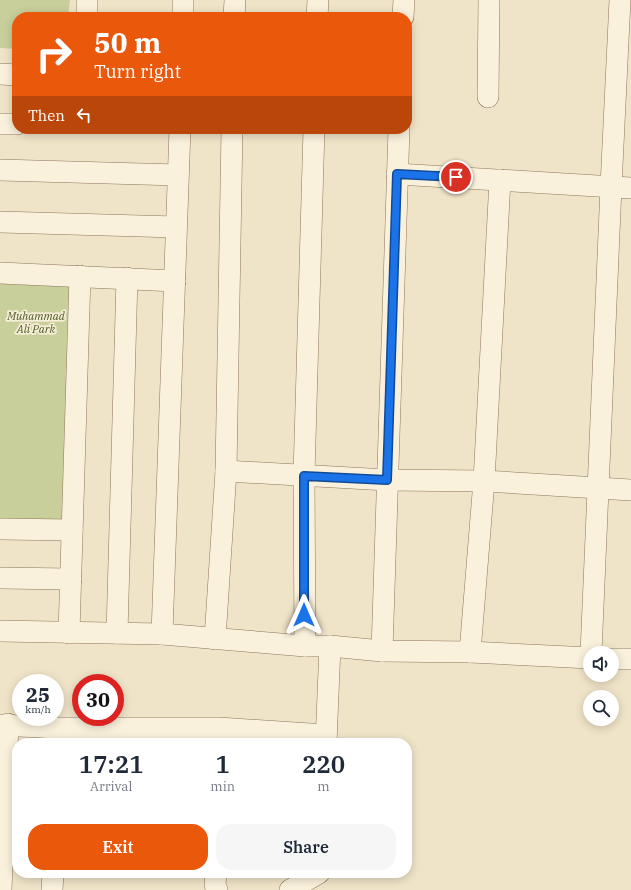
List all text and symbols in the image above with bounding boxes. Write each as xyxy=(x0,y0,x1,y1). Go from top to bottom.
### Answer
text: 50 m xyxy=(94,24,161,61)
icon: right xyxy=(28,28,80,80)
text: Turn right xyxy=(94,60,181,83)
icon: left xyxy=(73,104,95,126)
text: Then xyxy=(28,106,65,125)
pin xyxy=(439,160,473,194)
icon: arrive xyxy=(445,166,467,188)
park label: Muhammad Ali Park xyxy=(6,309,66,336)
position arrow xyxy=(283,594,325,636)
map controls xyxy=(583,646,619,726)
button: sound xyxy=(583,646,619,682)
speed limit sign: 30 xyxy=(72,674,124,726)
text: 25 xyxy=(26,681,50,708)
button: search xyxy=(583,690,619,726)
text: km/h xyxy=(25,703,51,716)
text: 17:21 xyxy=(79,748,144,780)
text: 1 xyxy=(216,748,230,780)
text: 220 xyxy=(302,748,345,780)
text: Arrival xyxy=(90,778,132,795)
text: min xyxy=(210,778,235,795)
text: m xyxy=(317,778,330,795)
button: Exit xyxy=(28,824,208,870)
button: Share xyxy=(216,824,396,870)

